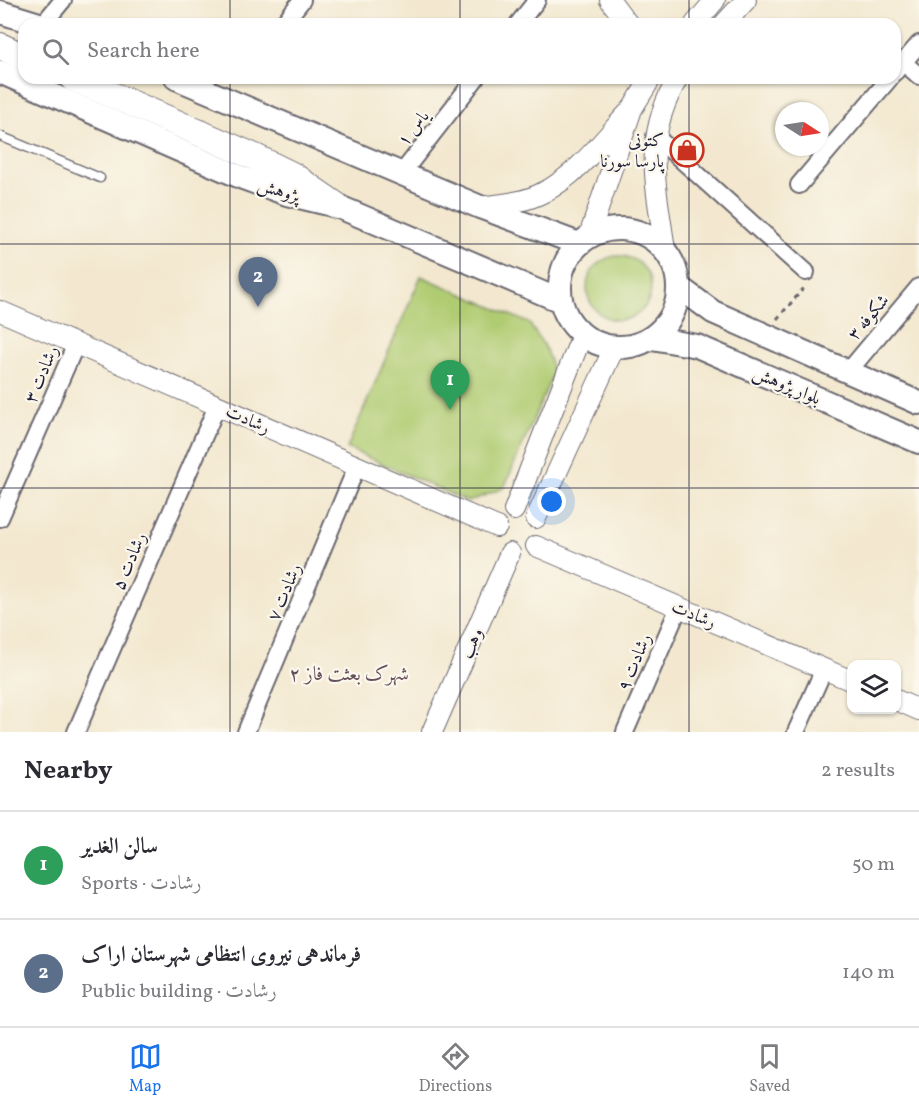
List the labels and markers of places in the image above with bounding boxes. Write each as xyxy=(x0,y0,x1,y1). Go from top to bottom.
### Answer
place label: کتونی پارسا سورنا xyxy=(600,129,666,175)
shop icon: کتونی پارسا سورنا xyxy=(669,132,705,168)
pin: 2 xyxy=(238,258,278,307)
pin: 1 xyxy=(430,360,470,410)

